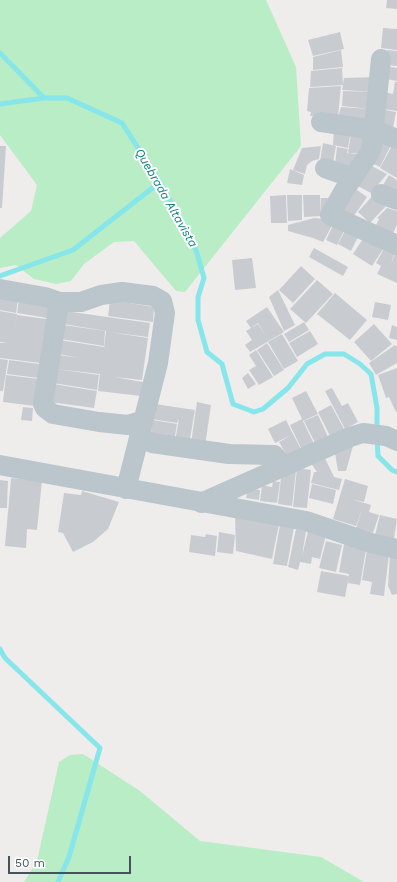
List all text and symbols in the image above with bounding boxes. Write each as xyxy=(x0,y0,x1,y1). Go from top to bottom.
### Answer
water label: Quebrada Altavista xyxy=(132,146,200,250)
scale bar xyxy=(10,848,133,874)
text: 50 m xyxy=(15,856,45,870)

